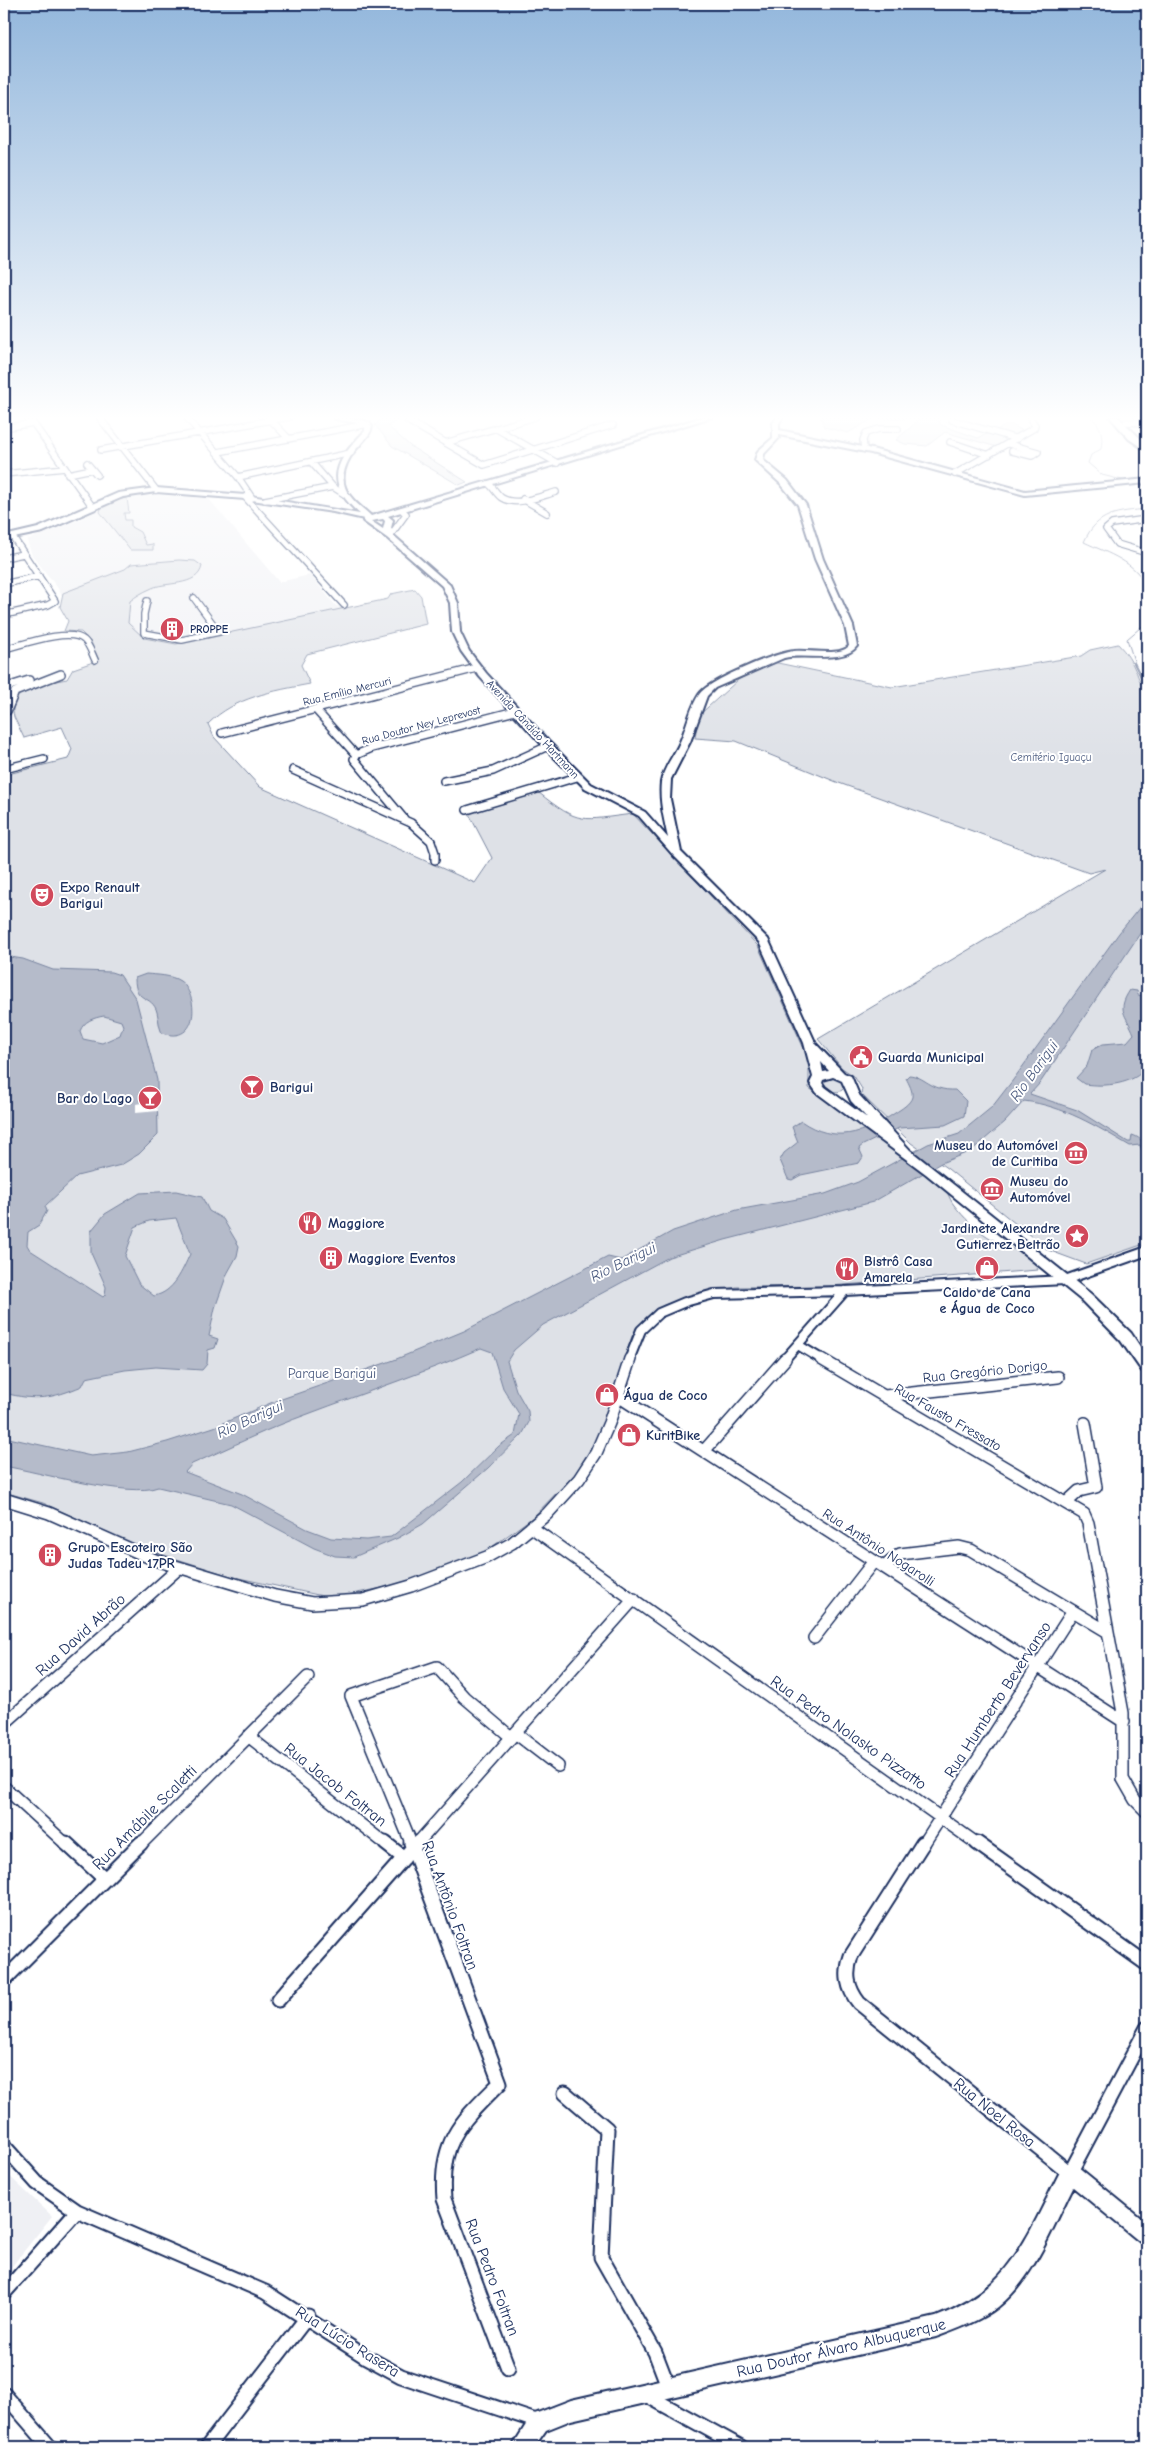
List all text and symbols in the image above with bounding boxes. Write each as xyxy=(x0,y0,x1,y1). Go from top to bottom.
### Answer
building icon: PROPPE xyxy=(159,616,185,642)
place label: PROPPE xyxy=(190,623,229,636)
street label: Rua Emílio Mercuri xyxy=(302,674,393,709)
street label: Avenida Cândido Hartmann xyxy=(483,677,582,781)
street label: Rua Doutor Ney Leprevost xyxy=(360,703,483,748)
park label: Cemitério Iguaçu xyxy=(1011,751,1091,764)
place label: Expo Renault Barigui xyxy=(60,879,140,912)
theatre icon: Expo Renault Barigui xyxy=(29,882,55,908)
water label: Rio Barigui xyxy=(1006,1037,1062,1105)
public building icon: Guarda Municipal xyxy=(848,1044,874,1070)
place label: Guarda Municipal xyxy=(878,1049,984,1066)
bar icon: Barigui xyxy=(239,1074,265,1100)
place label: Barigui xyxy=(270,1079,313,1096)
bar icon: Bar do Lago xyxy=(137,1085,163,1111)
place label: Bar do Lago xyxy=(57,1090,132,1107)
place label: Museu do Automóvel de Curitiba xyxy=(934,1137,1058,1170)
museum icon: Museu do Automóvel de Curitiba xyxy=(1063,1140,1089,1166)
place label: Museu do Automóvel xyxy=(1010,1173,1071,1206)
museum icon: Museu do Automóvel xyxy=(979,1176,1005,1202)
restaurant icon: Maggiore xyxy=(297,1210,323,1236)
place label: Maggiore xyxy=(328,1215,385,1232)
place label: Jardinete Alexandre Gutierrez Beltrão xyxy=(941,1220,1060,1253)
place icon: Jardinete Alexandre Gutierrez Beltrão xyxy=(1064,1223,1090,1249)
water label: Rio Barigui xyxy=(587,1238,659,1286)
building icon: Maggiore Eventos xyxy=(318,1245,344,1271)
place label: Maggiore Eventos xyxy=(348,1250,455,1267)
place label: Bistrô Casa Amarela xyxy=(864,1253,933,1286)
shop icon: Caldo de Cana e Água de Coco xyxy=(974,1255,1000,1281)
restaurant icon: Bistrô Casa Amarela xyxy=(834,1256,860,1282)
place label: Caldo de Cana e Água de Coco xyxy=(939,1284,1035,1317)
street label: Rua Gregório Dorigo xyxy=(922,1357,1048,1386)
park label: Parque Barigui xyxy=(288,1365,376,1382)
street label: Rua Fausto Fressato xyxy=(891,1380,1004,1455)
shop icon: Água de Coco xyxy=(594,1382,620,1408)
place label: Água de Coco xyxy=(624,1387,707,1404)
water label: Rio Barigui xyxy=(214,1396,287,1442)
shop icon: KuritBike xyxy=(616,1422,642,1448)
place label: KuritBike xyxy=(646,1427,700,1444)
street label: Rua Antônio Nogarolli xyxy=(819,1505,938,1590)
place label: Grupo Escoteiro São Judas Tadeu 17PR xyxy=(68,1539,193,1572)
building icon: Grupo Escoteiro São Judas Tadeu 17PR xyxy=(37,1542,63,1568)
street label: Rua David Abrão xyxy=(32,1590,129,1680)
street label: Rua Humberto Bevervanso xyxy=(941,1618,1055,1781)
street label: Rua Pedro Nolasko Pizzatto xyxy=(767,1672,930,1794)
street label: Rua Jacob Foltran xyxy=(281,1739,390,1830)
street label: Rua Amábile Scaletti xyxy=(89,1762,201,1874)
street label: Rua Antônio Foltran xyxy=(418,1838,482,1972)
street label: Rua Noel Rosa xyxy=(950,2074,1039,2151)
street label: Rua Pedro Foltran xyxy=(461,2216,523,2338)
street label: Rua Lúcio Rasera xyxy=(292,2303,403,2381)
street label: Rua Doutor Álvaro Albuquerque xyxy=(735,2314,948,2381)

